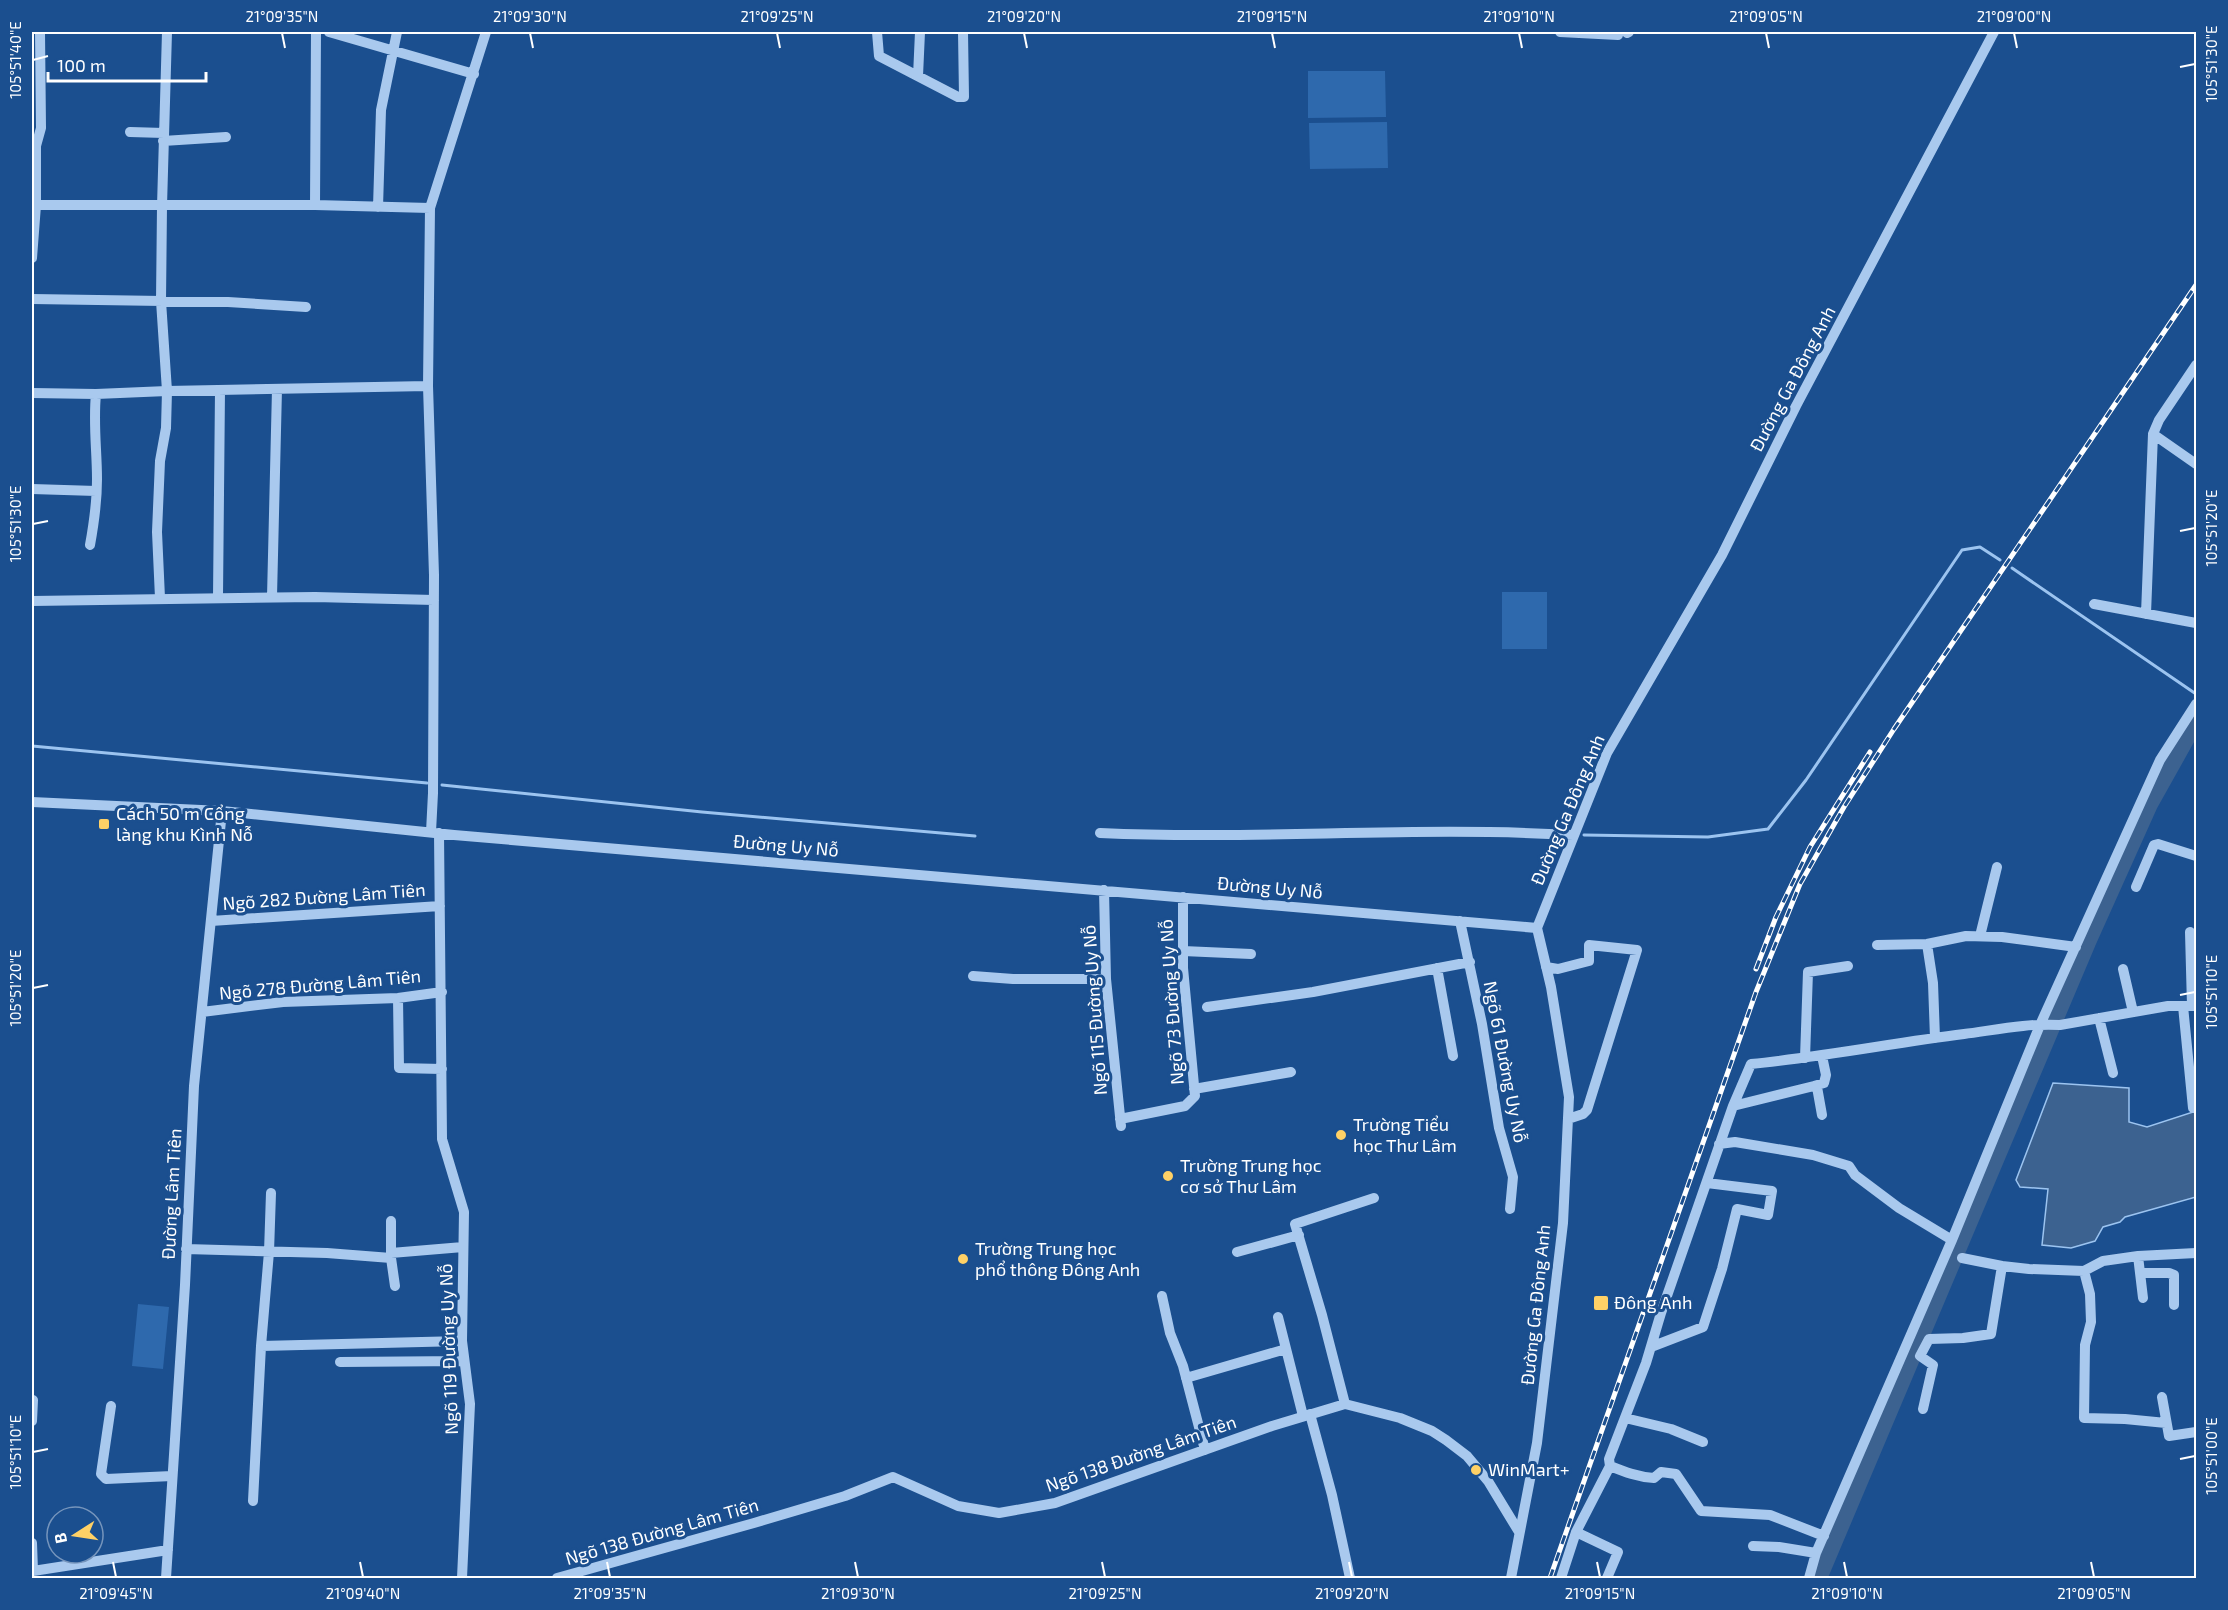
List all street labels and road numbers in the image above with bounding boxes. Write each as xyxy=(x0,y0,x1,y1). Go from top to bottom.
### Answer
street label: Đường Ga Đông Anh xyxy=(1745,302,1840,455)
street label: Đường Ga Đông Anh xyxy=(1525,731,1609,888)
street label: Đường Uy Nỗ xyxy=(732,829,840,861)
street label: Đường Uy Nỗ xyxy=(1216,871,1324,903)
street label: Ngõ 282 Đường Lâm Tiên xyxy=(222,878,426,914)
street label: Ngõ 73 Đường Uy Nỗ xyxy=(1154,919,1188,1086)
street label: Ngõ 115 Đường Uy Nỗ xyxy=(1077,924,1111,1096)
street label: Ngõ 278 Đường Lâm Tiên xyxy=(218,964,422,1004)
street label: Ngõ 61 Đường Uy Nỗ xyxy=(1480,979,1532,1144)
street label: Đường Lâm Tiên xyxy=(157,1128,185,1260)
street label: Đường Ga Đông Anh xyxy=(1516,1223,1554,1386)
street label: Ngõ 119 Đường Uy Nỗ xyxy=(434,1263,462,1435)
street label: Ngõ 138 Đường Lâm Tiên xyxy=(1042,1410,1239,1496)
street label: Ngõ 138 Đường Lâm Tiên xyxy=(562,1493,761,1569)

